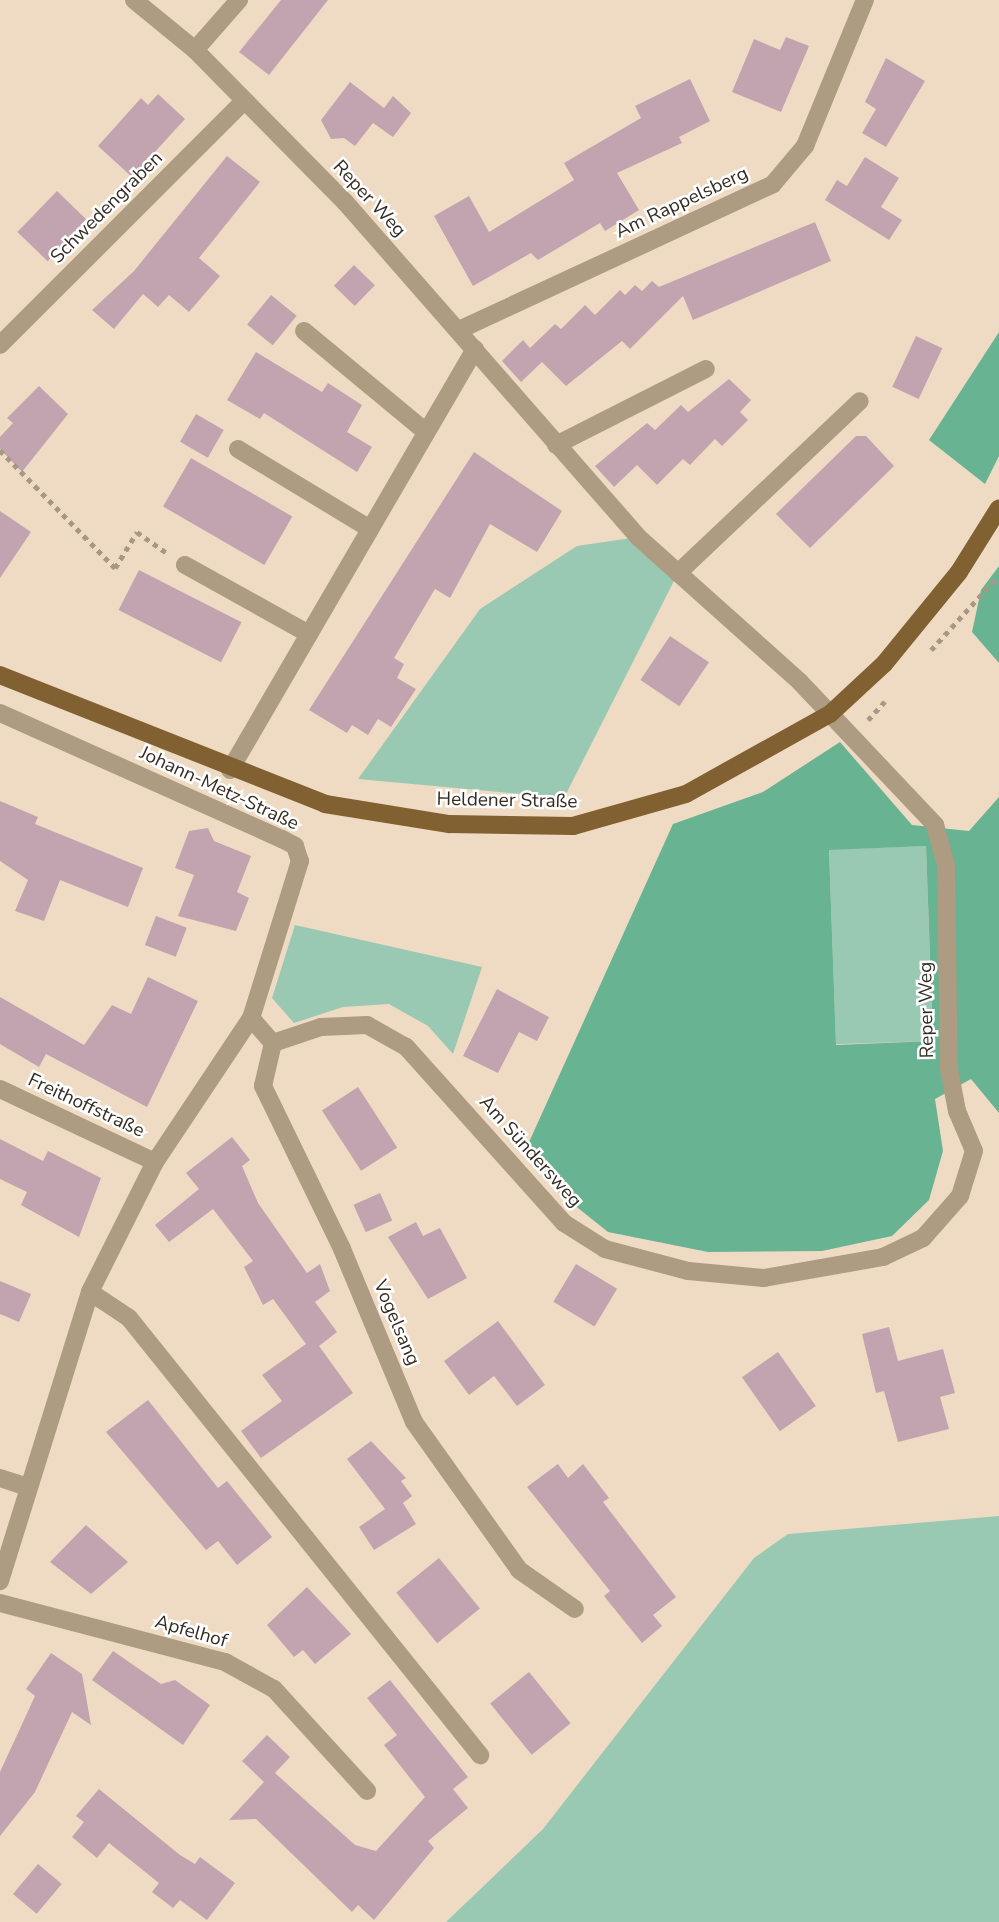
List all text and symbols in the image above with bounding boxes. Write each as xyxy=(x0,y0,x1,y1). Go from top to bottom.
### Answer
street label: Schwedengraben xyxy=(46,147,168,269)
street label: Reper Weg xyxy=(328,156,410,242)
street label: Am Rappelsberg xyxy=(612,162,752,244)
street label: Johann-Metz-Straße xyxy=(136,742,302,836)
street label: Heldener Straße xyxy=(436,788,578,814)
street label: Reper Weg xyxy=(915,962,939,1058)
street label: Freithoffstraße xyxy=(24,1069,148,1143)
street label: Am Sündersweg xyxy=(474,1092,586,1212)
street label: Vogelsang xyxy=(368,1277,424,1369)
street label: Apfelhof xyxy=(152,1611,230,1653)

